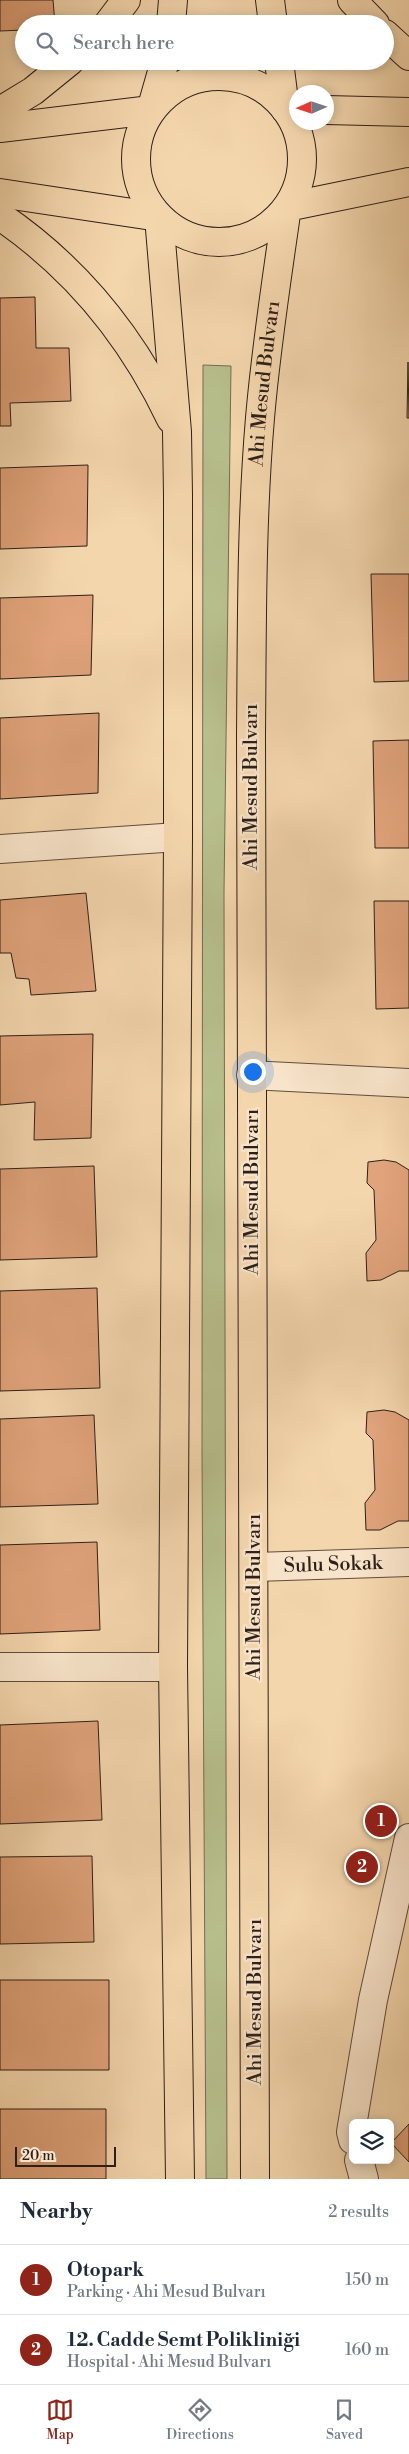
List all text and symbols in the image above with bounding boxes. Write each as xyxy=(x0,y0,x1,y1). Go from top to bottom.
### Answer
search box xyxy=(15,15,394,70)
icon: search xyxy=(33,29,61,57)
text: Search here xyxy=(73,31,174,55)
north arrow xyxy=(289,85,334,130)
street label: Ahi Mesud Bulvarı xyxy=(244,299,286,468)
street label: Ahi Mesud Bulvarı xyxy=(239,703,264,871)
your location xyxy=(240,1059,266,1085)
street label: Ahi Mesud Bulvarı xyxy=(240,1108,265,1276)
street label: Ahi Mesud Bulvarı xyxy=(242,1513,267,1681)
street label: Sulu Sokak xyxy=(283,1550,384,1579)
pin: 1 xyxy=(365,1802,397,1840)
pin: 2 xyxy=(346,1848,378,1886)
street label: Ahi Mesud Bulvarı xyxy=(243,1918,268,2086)
map controls xyxy=(349,2119,394,2164)
button: layers xyxy=(349,2119,394,2164)
scale bar xyxy=(15,2144,116,2167)
text: 20 m xyxy=(22,2147,54,2165)
text: Nearby xyxy=(20,2199,93,2225)
text: 2 results xyxy=(328,2202,389,2222)
text: Otopark xyxy=(67,2258,144,2282)
text: 1 xyxy=(32,2270,40,2290)
text: 150 m xyxy=(345,2270,389,2290)
text: Parking · Ahi Mesud Bulvarı xyxy=(67,2282,266,2302)
text: 12. Cadde Semt Polikliniği xyxy=(67,2328,300,2352)
text: 2 xyxy=(31,2340,41,2360)
text: 160 m xyxy=(345,2340,389,2360)
text: Hospital · Ahi Mesud Bulvarı xyxy=(67,2352,271,2372)
tab: Map xyxy=(46,2396,74,2444)
tab: Directions xyxy=(166,2396,234,2444)
tab: Saved xyxy=(326,2396,363,2444)

